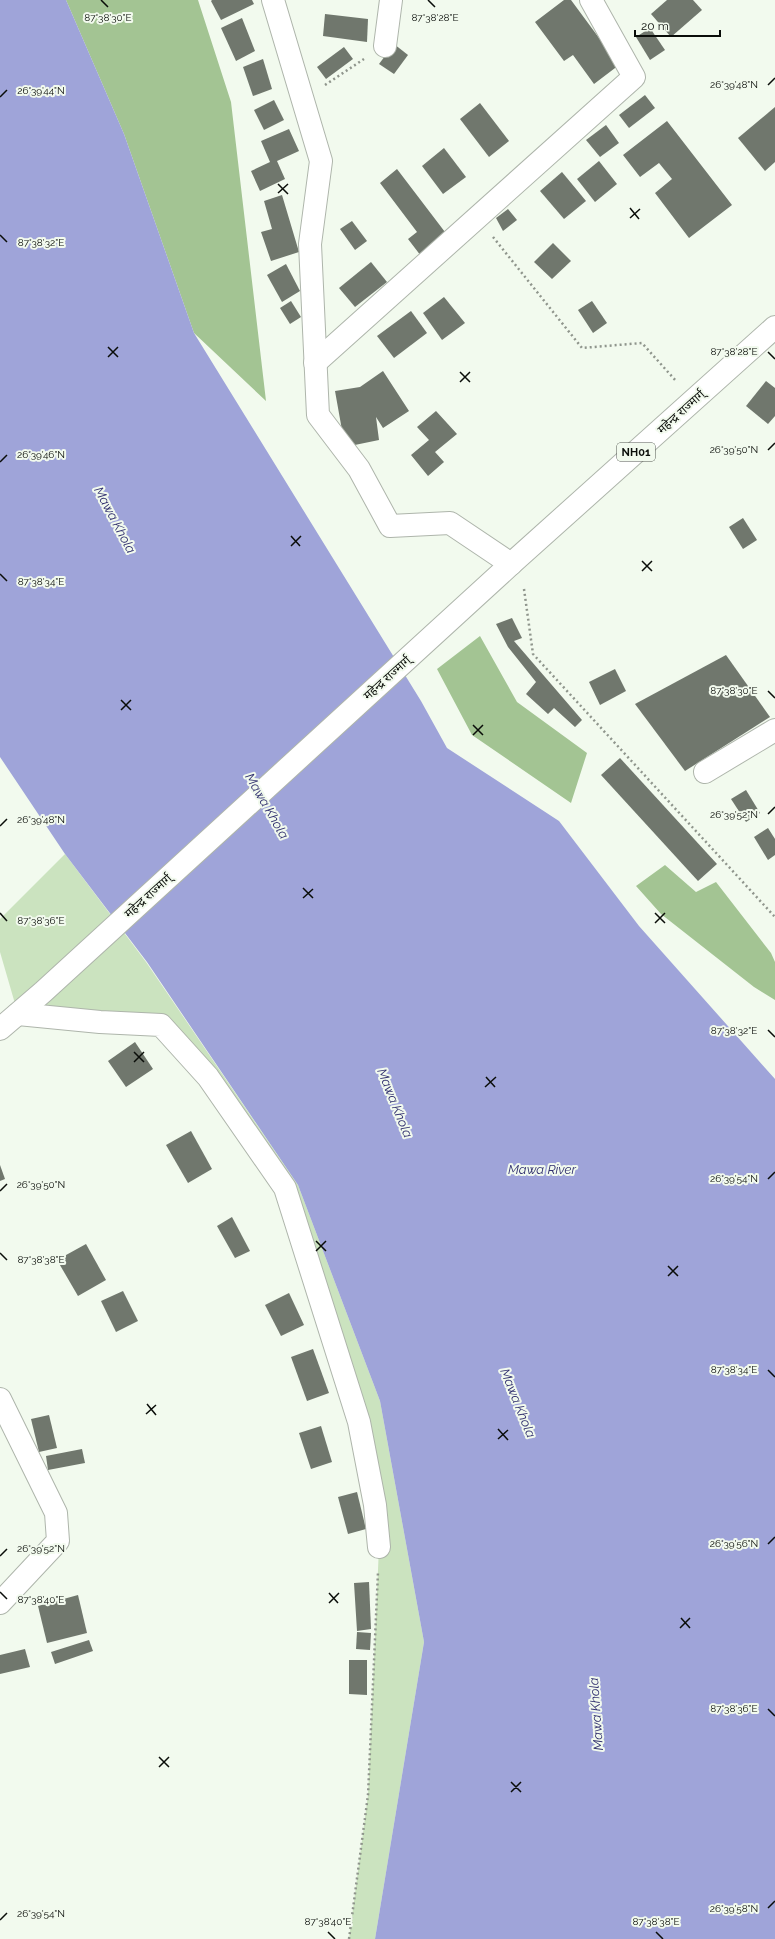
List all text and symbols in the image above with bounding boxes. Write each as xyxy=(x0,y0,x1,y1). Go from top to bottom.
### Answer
text: 87°38'30"E xyxy=(84,12,132,23)
text: 87°38'28"E xyxy=(411,12,459,23)
scale bar xyxy=(635,12,720,38)
text: 20 m xyxy=(641,19,669,33)
text: 26°39'48"N xyxy=(710,79,758,90)
text: 26°39'44"N xyxy=(17,85,65,96)
text: 87°38'32"E xyxy=(18,237,64,248)
text: 87°38'28"E xyxy=(710,346,758,357)
street label: महेन्द्र राज्मार्ग् xyxy=(654,385,709,437)
road number: NH01 xyxy=(617,443,655,461)
text: 26°39'50"N xyxy=(710,444,758,455)
text: 26°39'46"N xyxy=(17,449,65,460)
water label: Mawa Khola xyxy=(91,484,139,556)
text: 87°38'34"E xyxy=(18,576,64,587)
street label: महेन्द्र राज्मार्ग् xyxy=(360,651,415,703)
text: 87°38'30"E xyxy=(710,685,758,696)
water label: Mawa Khola xyxy=(242,771,292,842)
text: 26°39'52"N xyxy=(710,809,758,820)
text: 26°39'48"N xyxy=(17,814,65,825)
street label: महेन्द्र राज्मार्ग् xyxy=(121,869,176,921)
text: 87°38'36"E xyxy=(17,915,65,926)
text: 87°38'32"E xyxy=(711,1025,757,1036)
water label: Mawa Khola xyxy=(374,1066,416,1140)
water label: Mawa River xyxy=(508,1162,576,1177)
text: 26°39'54"N xyxy=(710,1173,758,1184)
text: 26°39'50"N xyxy=(17,1179,65,1190)
text: 87°38'38"E xyxy=(17,1254,65,1265)
text: 87°38'34"E xyxy=(711,1364,757,1375)
water label: Mawa Khola xyxy=(497,1366,539,1440)
text: 26°39'56"N xyxy=(710,1538,758,1549)
text: 26°39'52"N xyxy=(17,1543,65,1554)
text: 87°38'40"E xyxy=(18,1594,64,1605)
water label: Mawa Khola xyxy=(586,1677,606,1751)
text: 87°38'36"E xyxy=(710,1703,758,1714)
text: 26°39'58"N xyxy=(710,1903,758,1914)
text: 26°39'54"N xyxy=(17,1908,65,1919)
text: 87°38'40"E xyxy=(305,1916,351,1927)
text: 87°38'38"E xyxy=(632,1916,680,1927)

